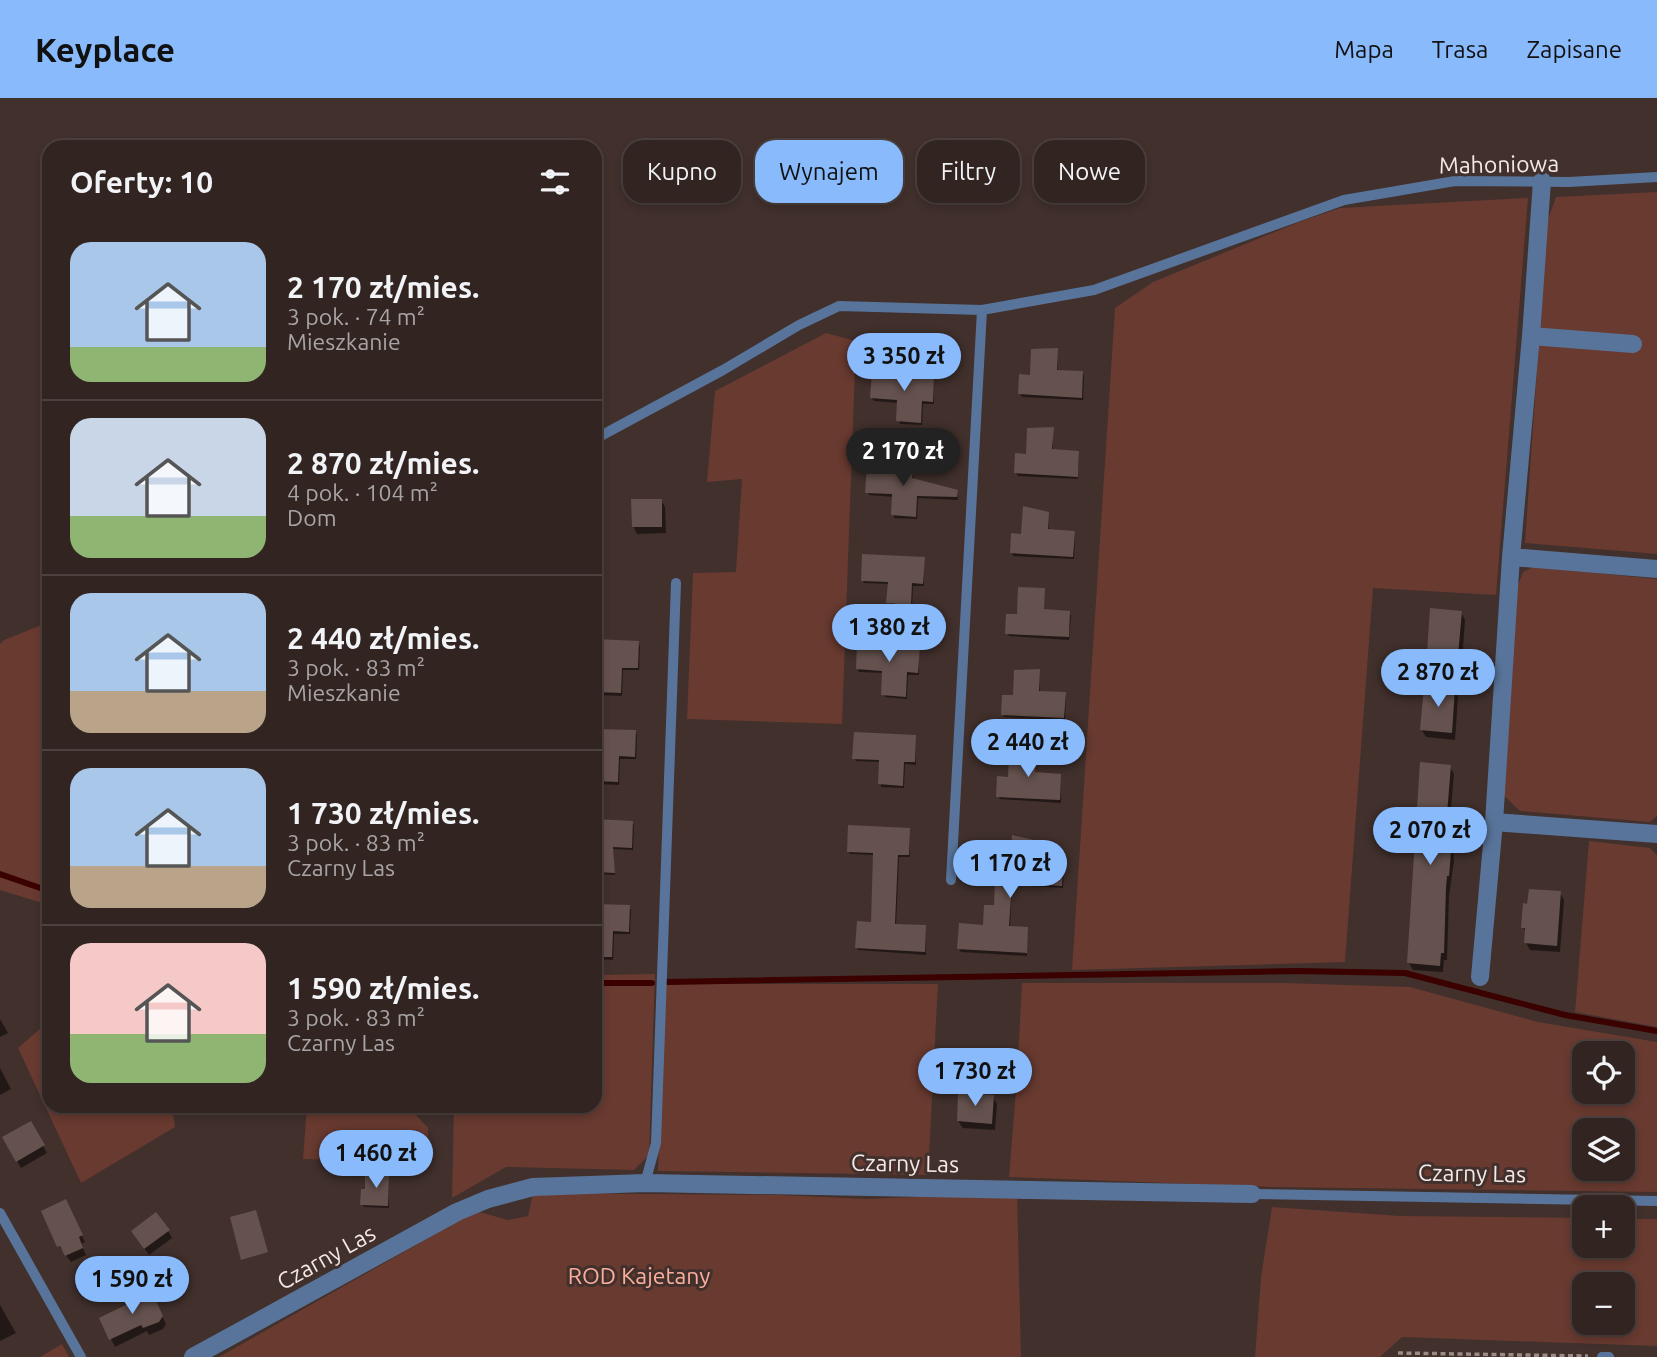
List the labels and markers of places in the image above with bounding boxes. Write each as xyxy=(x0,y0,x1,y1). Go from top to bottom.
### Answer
pin: 3 350 zł xyxy=(832,334,976,393)
pin: 2 170 zł xyxy=(831,428,975,488)
pin: 1 380 zł xyxy=(817,604,961,664)
pin: 2 870 zł xyxy=(1366,650,1510,709)
pin: 2 440 zł xyxy=(956,720,1100,779)
pin: 2 070 zł xyxy=(1358,808,1502,867)
pin: 1 170 zł xyxy=(938,840,1082,900)
pin: 1 730 zł xyxy=(903,1048,1047,1108)
pin: 1 460 zł xyxy=(304,1130,448,1190)
pin: 1 590 zł xyxy=(60,1256,204,1316)

